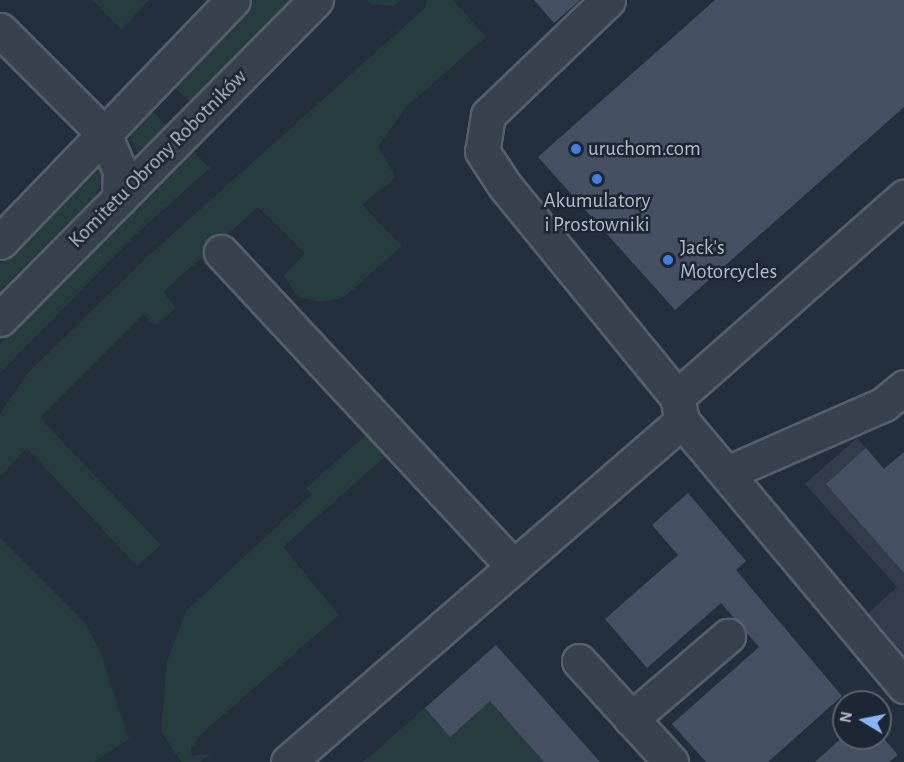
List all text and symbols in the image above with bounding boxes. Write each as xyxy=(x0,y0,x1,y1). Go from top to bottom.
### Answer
street label: Komitetu Obrony Robotników xyxy=(64,65,252,253)
place label: uruchom.com xyxy=(588,136,701,162)
marker: uruchom.com xyxy=(569,142,583,156)
marker: Akumulatory i Prostowniki xyxy=(590,172,604,186)
place label: Akumulatory i Prostowniki xyxy=(543,188,651,238)
place label: Jack's Motorcycles xyxy=(680,235,777,285)
marker: Jack's Motorcycles xyxy=(661,253,675,267)
north arrow xyxy=(832,690,892,750)
text: N xyxy=(837,710,855,724)

